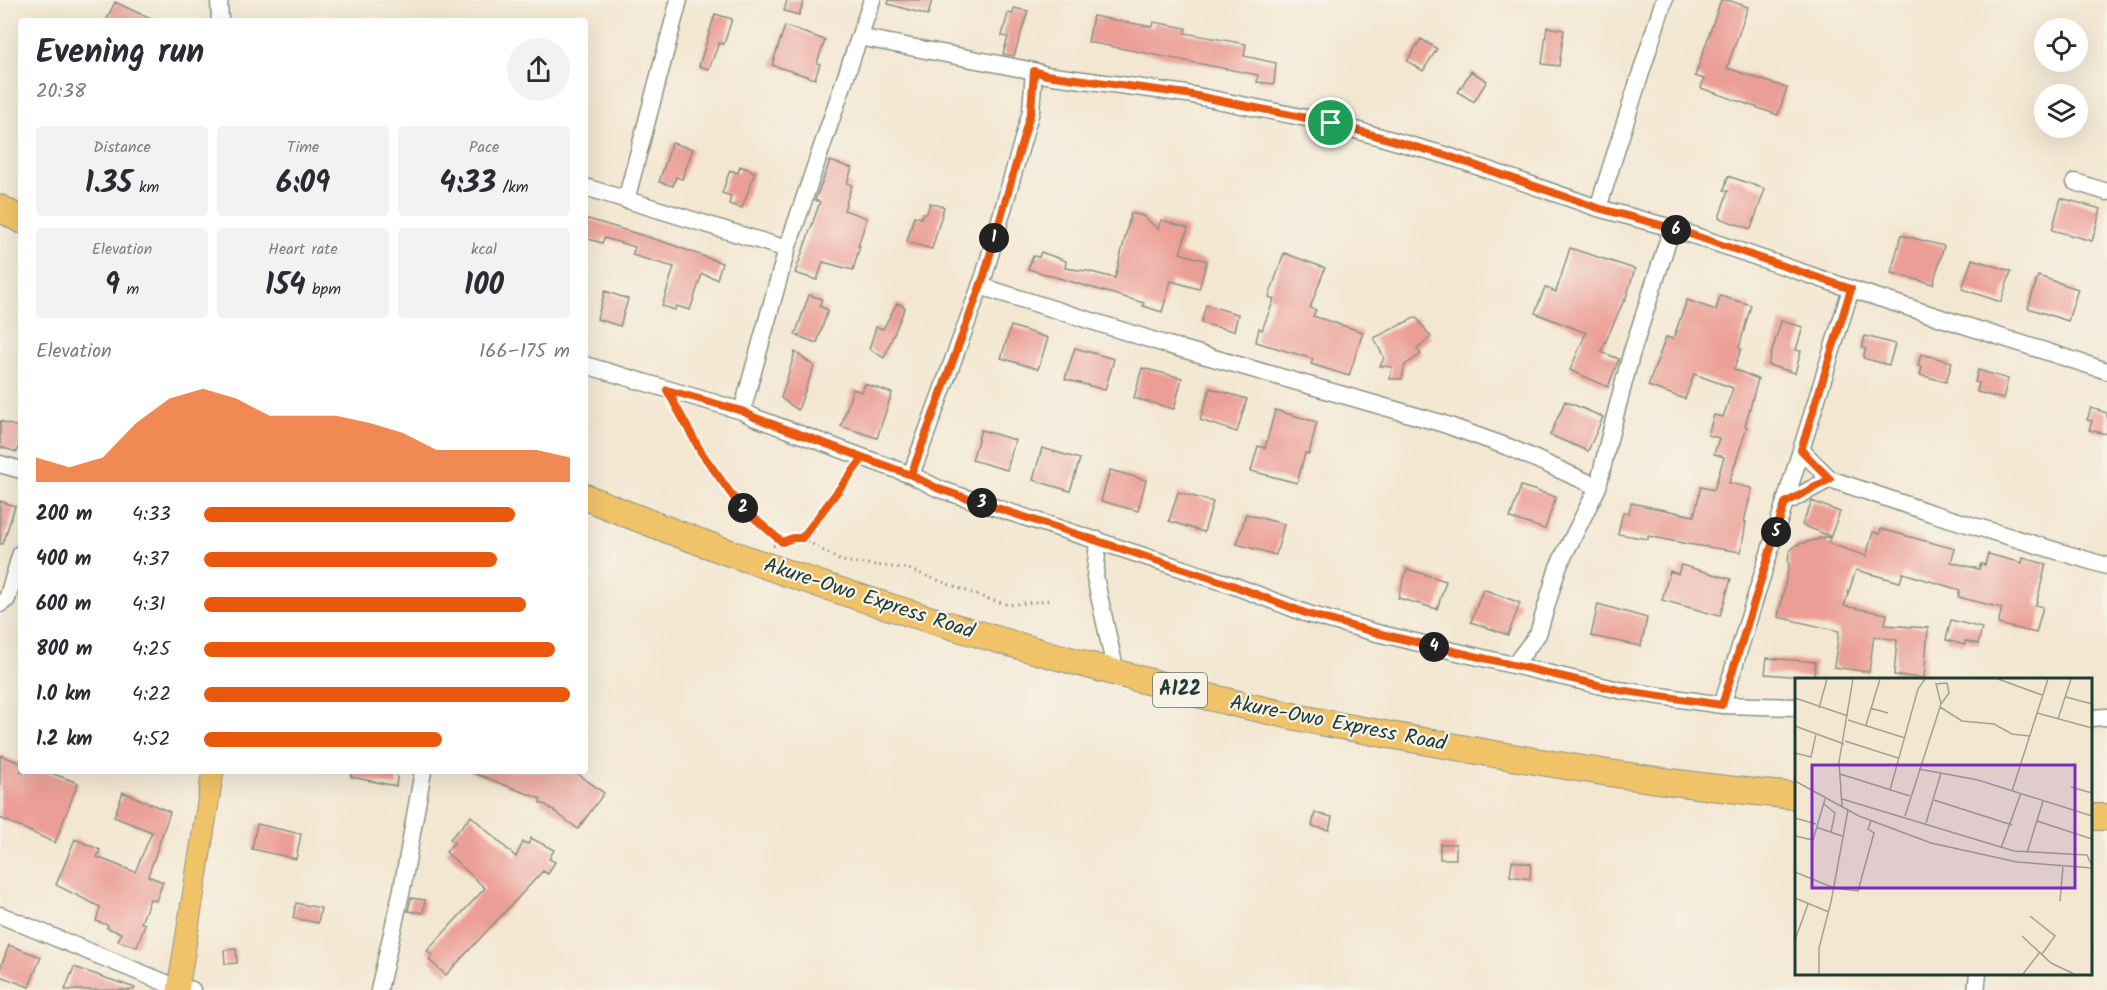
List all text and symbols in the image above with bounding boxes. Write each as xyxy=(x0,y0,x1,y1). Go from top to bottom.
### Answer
map controls xyxy=(2034,18,2088,138)
button: locate xyxy=(2034,18,2088,72)
text: Evening run xyxy=(36,27,204,80)
button: share xyxy=(507,38,570,101)
text: 20:38 xyxy=(36,76,86,108)
button: layers xyxy=(2034,84,2088,138)
pin xyxy=(1305,97,1356,148)
icon: arrive xyxy=(1314,106,1347,139)
text: Distance xyxy=(93,135,151,160)
text: Time xyxy=(287,135,319,160)
text: Pace xyxy=(469,135,499,160)
text: 1.35 xyxy=(85,160,133,208)
text: 6:09 xyxy=(276,160,330,208)
text: 4:33 xyxy=(440,160,496,208)
text: km xyxy=(133,175,159,200)
text: /km xyxy=(496,175,528,200)
pin: 6 xyxy=(1661,215,1691,245)
text: 6 xyxy=(1672,217,1680,242)
pin: 1 xyxy=(979,223,1009,253)
text: 1 xyxy=(992,225,996,250)
text: Elevation xyxy=(92,237,152,262)
text: Heart rate xyxy=(268,237,338,262)
text: kcal xyxy=(471,237,497,262)
text: 9 xyxy=(105,262,120,310)
text: 154 xyxy=(265,262,306,310)
text: 100 xyxy=(464,262,504,310)
text: m xyxy=(120,277,139,302)
text: bpm xyxy=(306,277,341,302)
text: Elevation xyxy=(36,336,112,368)
text: 166–175 m xyxy=(479,336,570,368)
pin: 3 xyxy=(967,488,997,518)
text: 3 xyxy=(978,490,986,515)
pin: 2 xyxy=(728,493,758,523)
text: 2 xyxy=(738,495,748,520)
text: 200 m xyxy=(36,499,92,531)
text: 4:33 xyxy=(132,499,171,531)
pin: 5 xyxy=(1761,517,1791,547)
text: 5 xyxy=(1772,519,1780,544)
text: 400 m xyxy=(36,544,92,576)
text: 4:37 xyxy=(132,544,169,576)
street label: Akure-Owo Express Road xyxy=(759,549,979,649)
text: 600 m xyxy=(36,589,91,621)
text: 4:31 xyxy=(132,589,166,621)
pin: 4 xyxy=(1419,632,1449,662)
text: 800 m xyxy=(36,634,92,666)
text: 4:25 xyxy=(132,634,170,666)
text: 4 xyxy=(1430,634,1438,659)
road number: A122 xyxy=(1153,673,1207,707)
inset map xyxy=(1795,678,2092,975)
text: 1.0 km xyxy=(36,679,91,711)
text: 4:22 xyxy=(132,679,171,711)
street label: Akure-Owo Express Road xyxy=(1227,687,1450,761)
text: 1.2 km xyxy=(36,724,92,756)
text: 4:52 xyxy=(132,724,170,756)

